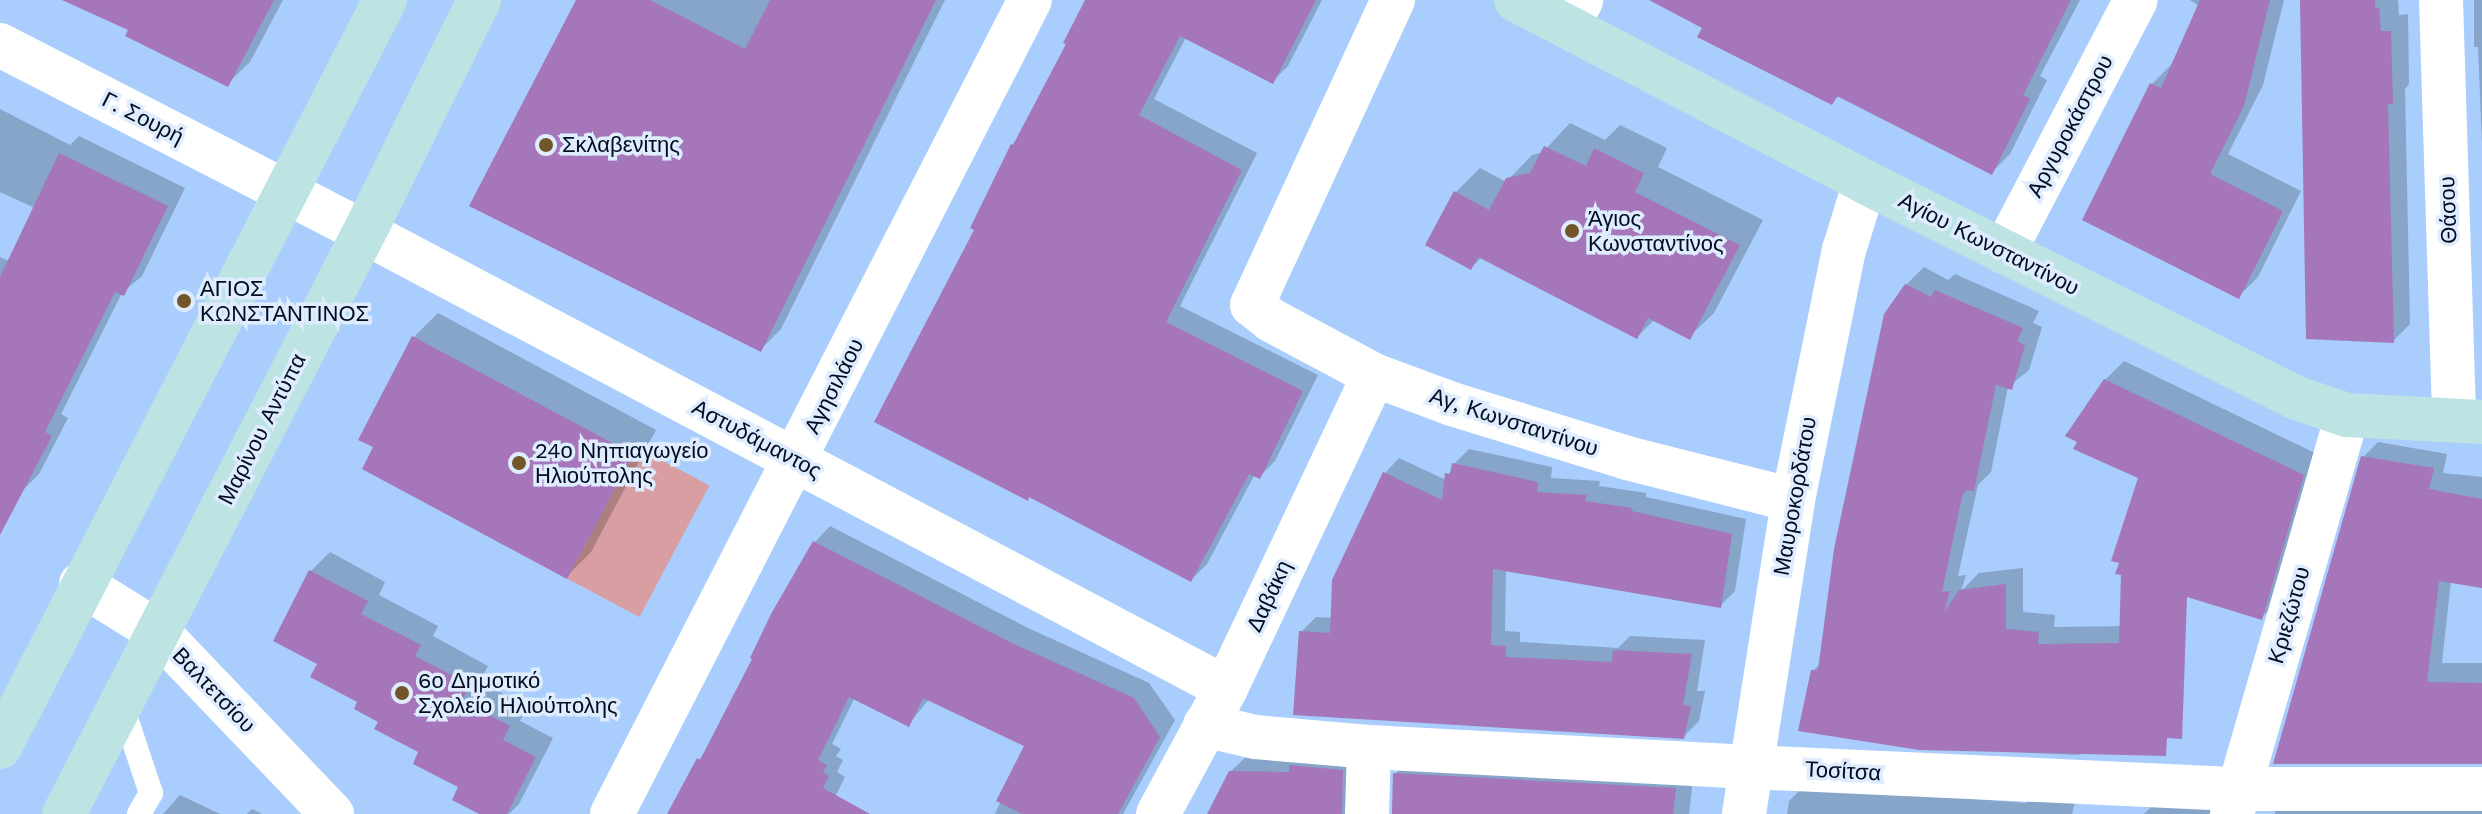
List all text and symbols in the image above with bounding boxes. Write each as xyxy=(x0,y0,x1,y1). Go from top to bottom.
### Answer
street label: Αργυροκάστρου xyxy=(2021,50,2119,202)
street label: Γ. Σουρή xyxy=(98,86,188,150)
place label: Σκλαβενίτης xyxy=(562,132,680,158)
marker: Σκλαβενίτης xyxy=(537,136,555,154)
street label: Θάσου xyxy=(2434,176,2462,244)
street label: Αγίου Κωνσταντίνου xyxy=(1894,187,2084,301)
place label: Άγιος Κωνσταντίνος xyxy=(1588,205,1724,256)
marker: Άγιος Κωνσταντίνος xyxy=(1563,222,1581,240)
place label: ΑΓΙΟΣ ΚΩΝΣΤΑΝΤΙΝΟΣ xyxy=(200,275,369,326)
marker: ΑΓΙΟΣ ΚΩΝΣΤΑΝΤΙΝΟΣ xyxy=(175,292,193,310)
street label: Αγησιλάου xyxy=(799,334,869,438)
street label: Μαρίνου Αντύπα xyxy=(213,349,311,509)
street label: Αγ, Κωνσταντίνου xyxy=(1426,382,1602,462)
street label: Αστυδάμαντος xyxy=(688,394,826,484)
street label: Μαυροκορδάτου xyxy=(1768,414,1822,578)
place label: 24ο Νηπιαγωγείο Ηλιούπολης xyxy=(535,437,708,488)
marker: 24ο Νηπιαγωγείο Ηλιούπολης xyxy=(510,454,528,472)
street label: Δαβάκη xyxy=(1241,556,1297,636)
street label: Κριεζώτου xyxy=(2263,563,2315,667)
street label: Βαλτετσίου xyxy=(167,642,261,738)
place label: 6ο Δημοτικό Σχολείο Ηλιούπολης xyxy=(418,667,618,718)
marker: 6ο Δημοτικό Σχολείο Ηλιούπολης xyxy=(393,684,411,702)
street label: Τοσίτσα xyxy=(1804,756,1882,786)

